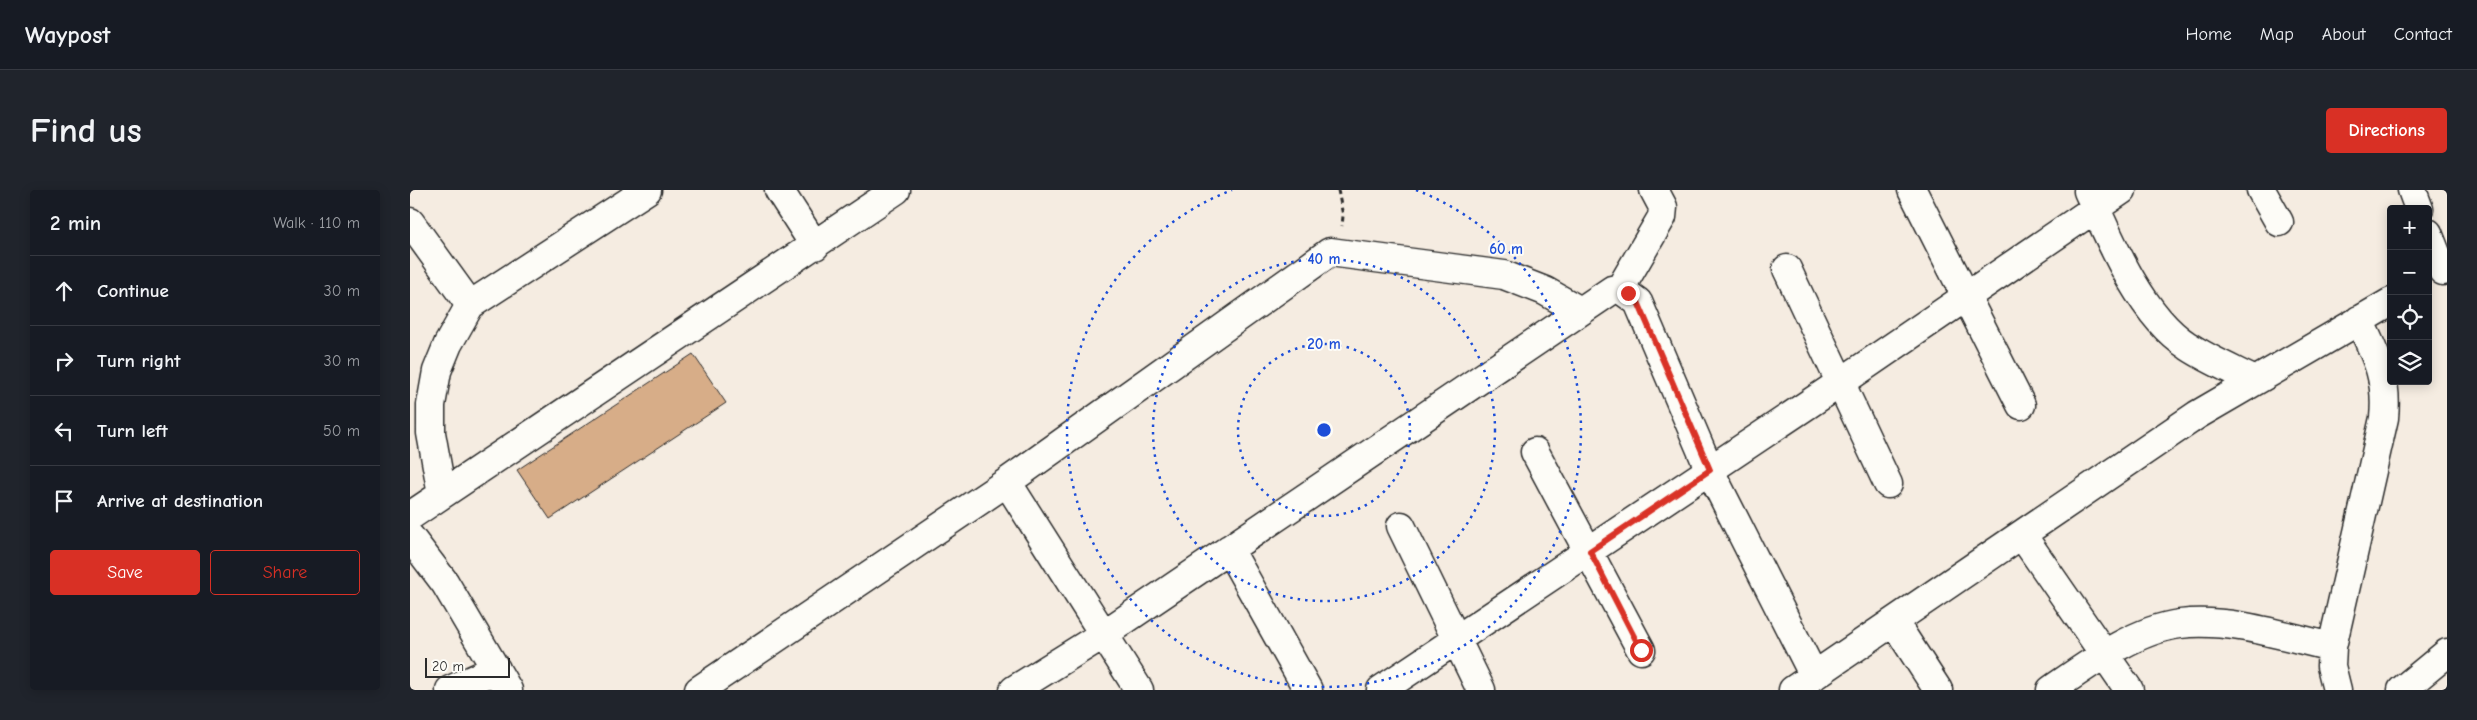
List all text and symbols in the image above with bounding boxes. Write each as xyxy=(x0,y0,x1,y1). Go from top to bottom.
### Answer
text: Waypost xyxy=(25,21,110,49)
text: Home xyxy=(2185,24,2232,45)
text: Map xyxy=(2260,24,2294,45)
text: About xyxy=(2322,24,2366,45)
text: Contact xyxy=(2394,24,2452,45)
button: Directions xyxy=(2326,108,2447,153)
text: Find us xyxy=(30,110,142,151)
map controls xyxy=(2387,205,2432,385)
button: + xyxy=(2387,205,2432,250)
text: 2 min xyxy=(50,211,101,235)
text: Walk · 110 m xyxy=(273,214,360,232)
text: 60 m xyxy=(1489,240,1523,258)
text: 40 m xyxy=(1308,250,1341,268)
button: − xyxy=(2387,250,2432,295)
icon: ahead xyxy=(50,277,78,305)
text: Continue xyxy=(97,280,169,302)
text: 30 m xyxy=(324,282,360,300)
route end xyxy=(1617,282,1640,305)
button: locate xyxy=(2387,295,2432,340)
text: 20 m xyxy=(1307,335,1341,353)
button: layers xyxy=(2387,340,2432,385)
icon: right xyxy=(50,347,78,375)
text: Turn right xyxy=(97,350,181,372)
text: 30 m xyxy=(324,352,360,370)
icon: left xyxy=(50,417,78,445)
text: Turn left xyxy=(97,420,168,442)
centre of rings xyxy=(1315,421,1333,439)
text: 50 m xyxy=(323,422,360,440)
icon: arrive xyxy=(50,487,78,515)
text: Arrive at destination xyxy=(97,490,263,512)
button: Save xyxy=(50,550,200,595)
button: Share xyxy=(210,550,360,595)
route start xyxy=(1630,639,1653,662)
scale bar xyxy=(425,655,510,678)
text: 20 m xyxy=(432,658,464,675)

